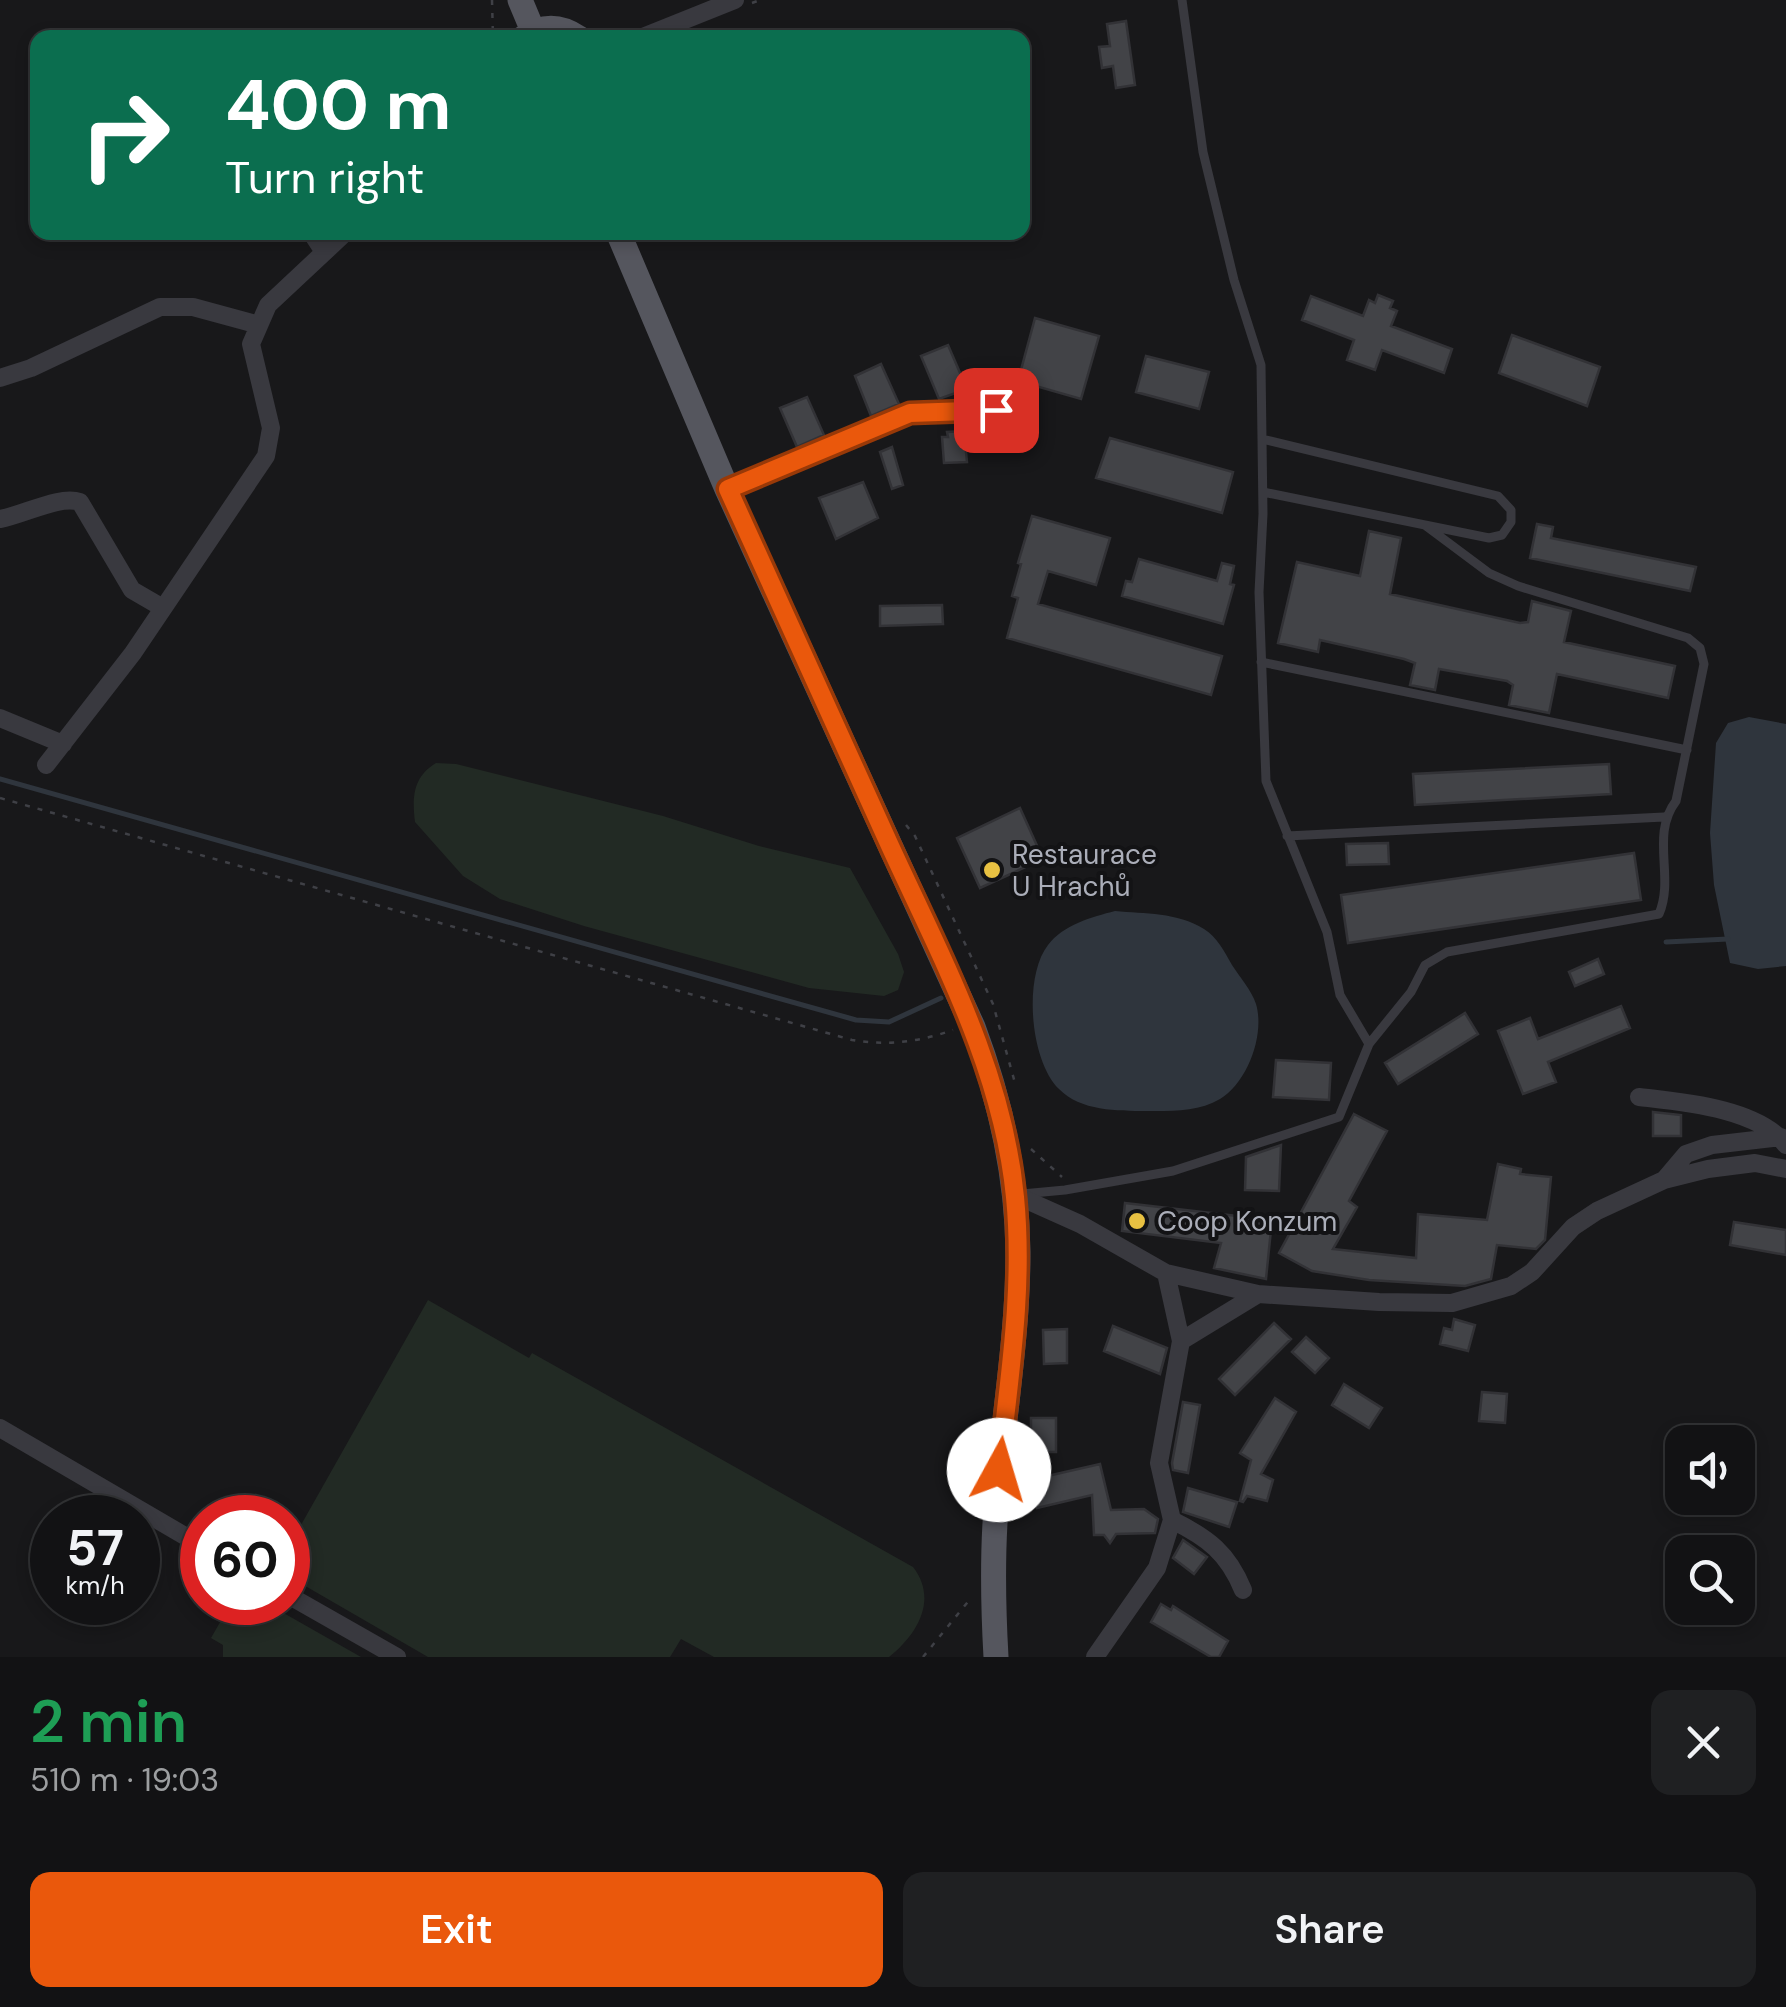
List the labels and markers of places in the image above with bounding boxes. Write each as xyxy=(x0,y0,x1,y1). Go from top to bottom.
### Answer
pin xyxy=(954,368,1039,453)
place label: Restaurace U Hrachů xyxy=(1012,836,1157,905)
marker: Restaurace U Hrachů xyxy=(981,859,1003,881)
place label: Coop Konzum xyxy=(1157,1203,1337,1240)
marker: Coop Konzum xyxy=(1126,1210,1148,1232)

